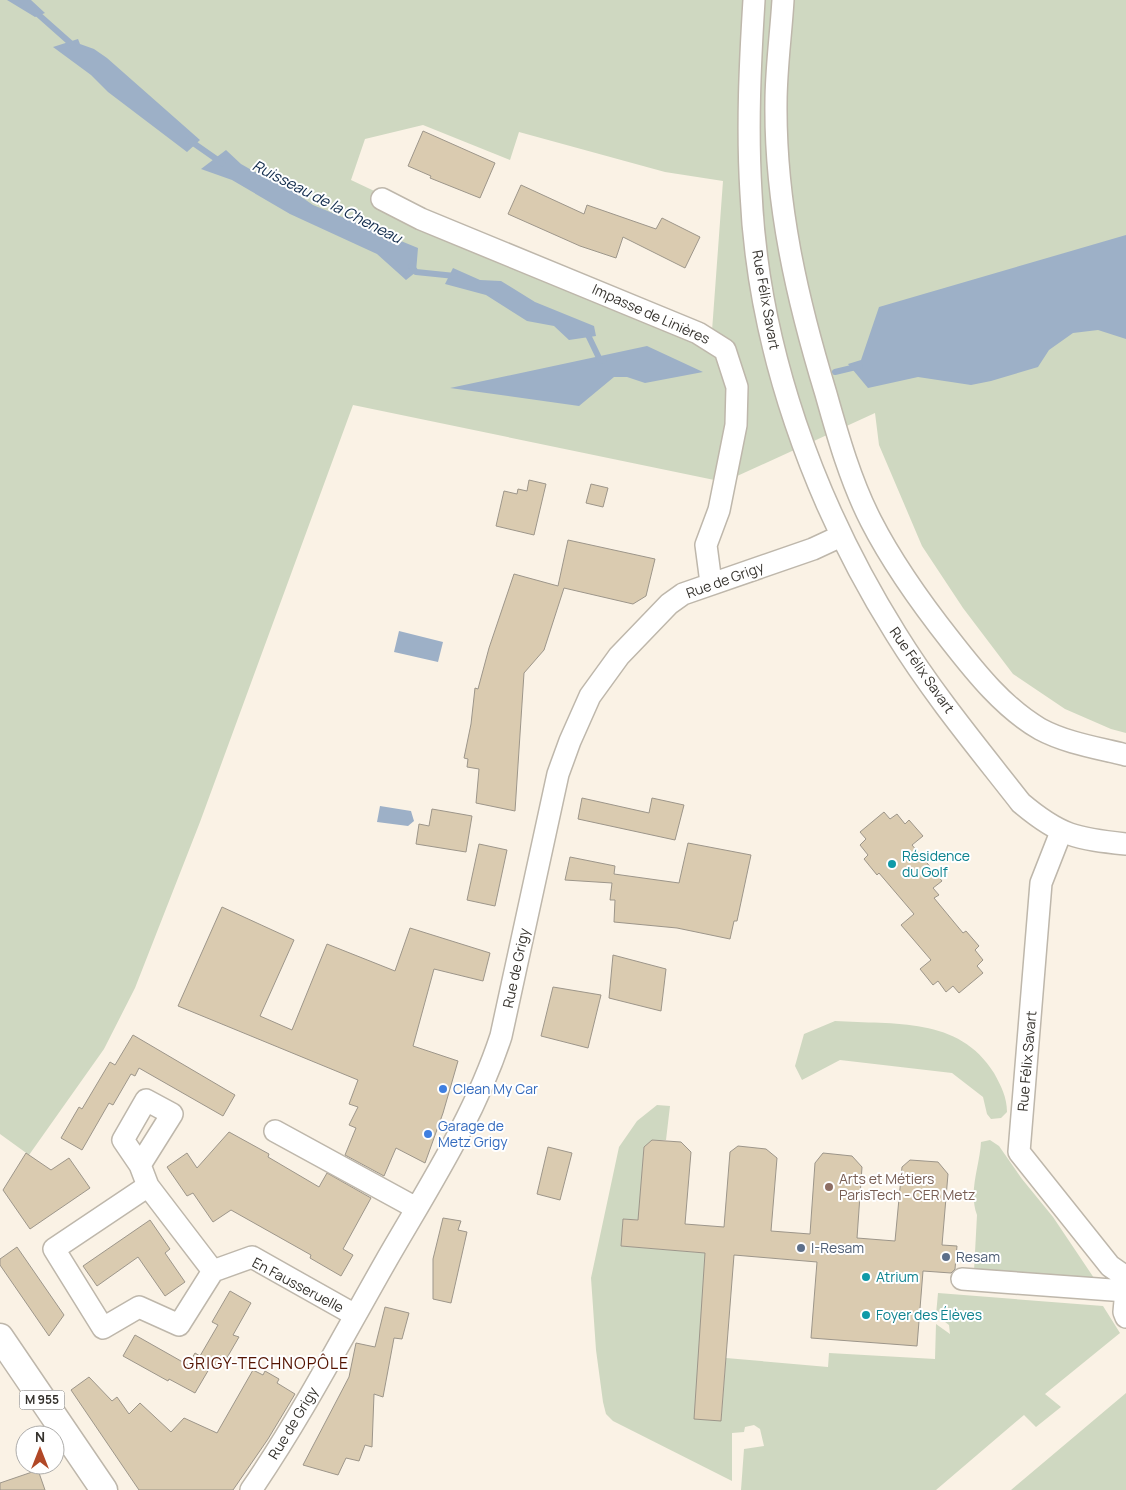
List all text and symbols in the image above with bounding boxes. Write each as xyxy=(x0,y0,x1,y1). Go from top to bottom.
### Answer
water label: Ruisseau de la Cheneau xyxy=(249,155,406,249)
street label: Rue Félix Savart xyxy=(748,249,785,352)
street label: Impasse de Linières xyxy=(589,279,713,348)
street label: Rue de Grigy xyxy=(683,556,767,602)
street label: Rue Félix Savart xyxy=(886,623,959,717)
place label: Résidence du Golf xyxy=(902,846,970,881)
marker: Résidence du Golf xyxy=(886,858,898,870)
street label: Rue de Grigy xyxy=(498,926,533,1010)
street label: Rue Félix Savart xyxy=(1013,1009,1040,1112)
place label: Clean My Car xyxy=(453,1079,538,1098)
marker: Clean My Car xyxy=(437,1083,449,1095)
place label: Garage de Metz Grigy xyxy=(438,1116,508,1151)
marker: Garage de Metz Grigy xyxy=(422,1128,434,1140)
place label: Arts et Métiers ParisTech - CER Metz xyxy=(839,1169,975,1204)
marker: Arts et Métiers ParisTech - CER Metz xyxy=(823,1181,835,1193)
place label: I-Resam xyxy=(811,1238,864,1257)
marker: I-Resam xyxy=(795,1242,807,1254)
place label: Resam xyxy=(956,1247,1000,1266)
marker: Resam xyxy=(940,1251,952,1263)
street label: En Fausseruelle xyxy=(249,1252,347,1317)
place label: Atrium xyxy=(876,1267,919,1286)
marker: Atrium xyxy=(860,1271,872,1283)
place label: Foyer des Élèves xyxy=(876,1305,982,1324)
marker: Foyer des Élèves xyxy=(860,1309,872,1321)
district label: GRIGY-TECHNOPÔLE xyxy=(183,1352,349,1374)
street label: Rue de Grigy xyxy=(264,1382,322,1462)
road number: M 955 xyxy=(20,1390,64,1410)
north arrow xyxy=(15,1425,65,1475)
text: N xyxy=(35,1427,45,1446)

